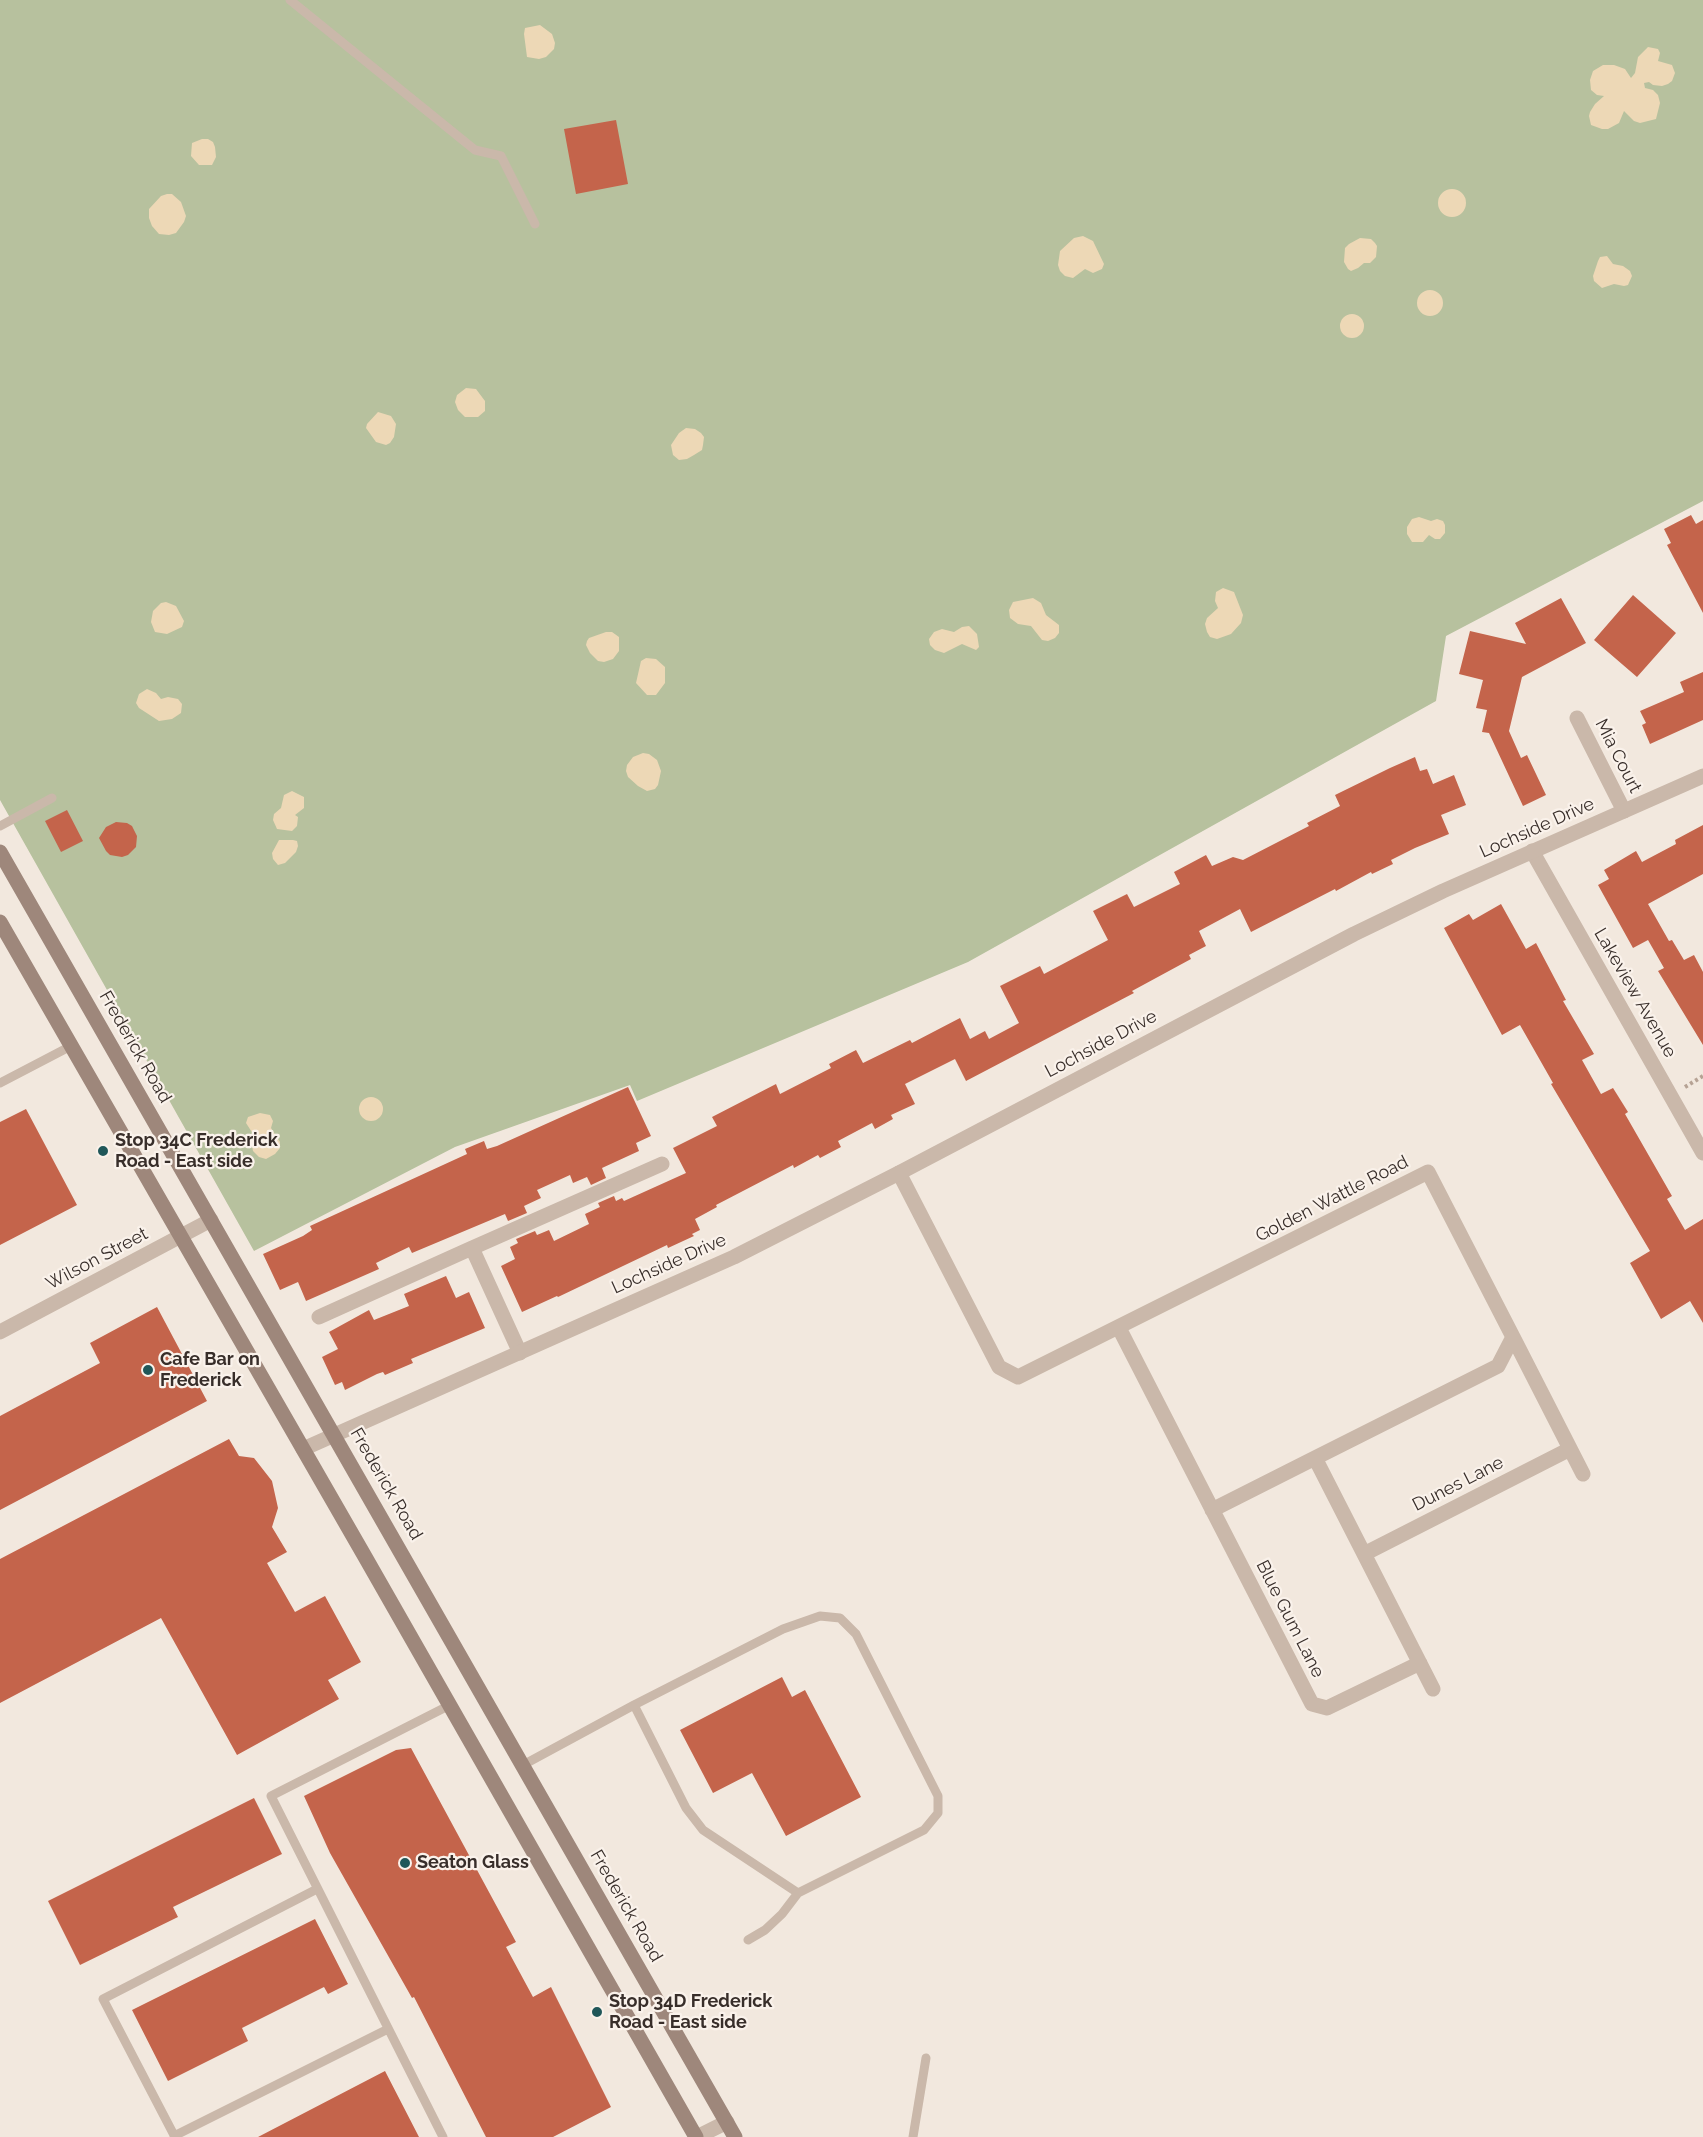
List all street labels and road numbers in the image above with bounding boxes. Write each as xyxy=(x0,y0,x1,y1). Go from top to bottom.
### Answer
street label: Mia Court xyxy=(1590,715,1646,797)
street label: Lochside Drive xyxy=(1476,793,1598,863)
street label: Lakeview Avenue xyxy=(1589,924,1681,1062)
street label: Frederick Road xyxy=(94,987,176,1107)
street label: Lochside Drive xyxy=(1041,1006,1161,1082)
street label: Golden Wattle Road xyxy=(1252,1151,1412,1247)
street label: Wilson Street xyxy=(42,1223,152,1295)
street label: Lochside Drive xyxy=(608,1229,730,1299)
street label: Frederick Road xyxy=(345,1424,427,1544)
street label: Dunes Lane xyxy=(1409,1452,1507,1516)
street label: Blue Gum Lane xyxy=(1251,1557,1329,1681)
street label: Frederick Road xyxy=(585,1846,667,1966)

